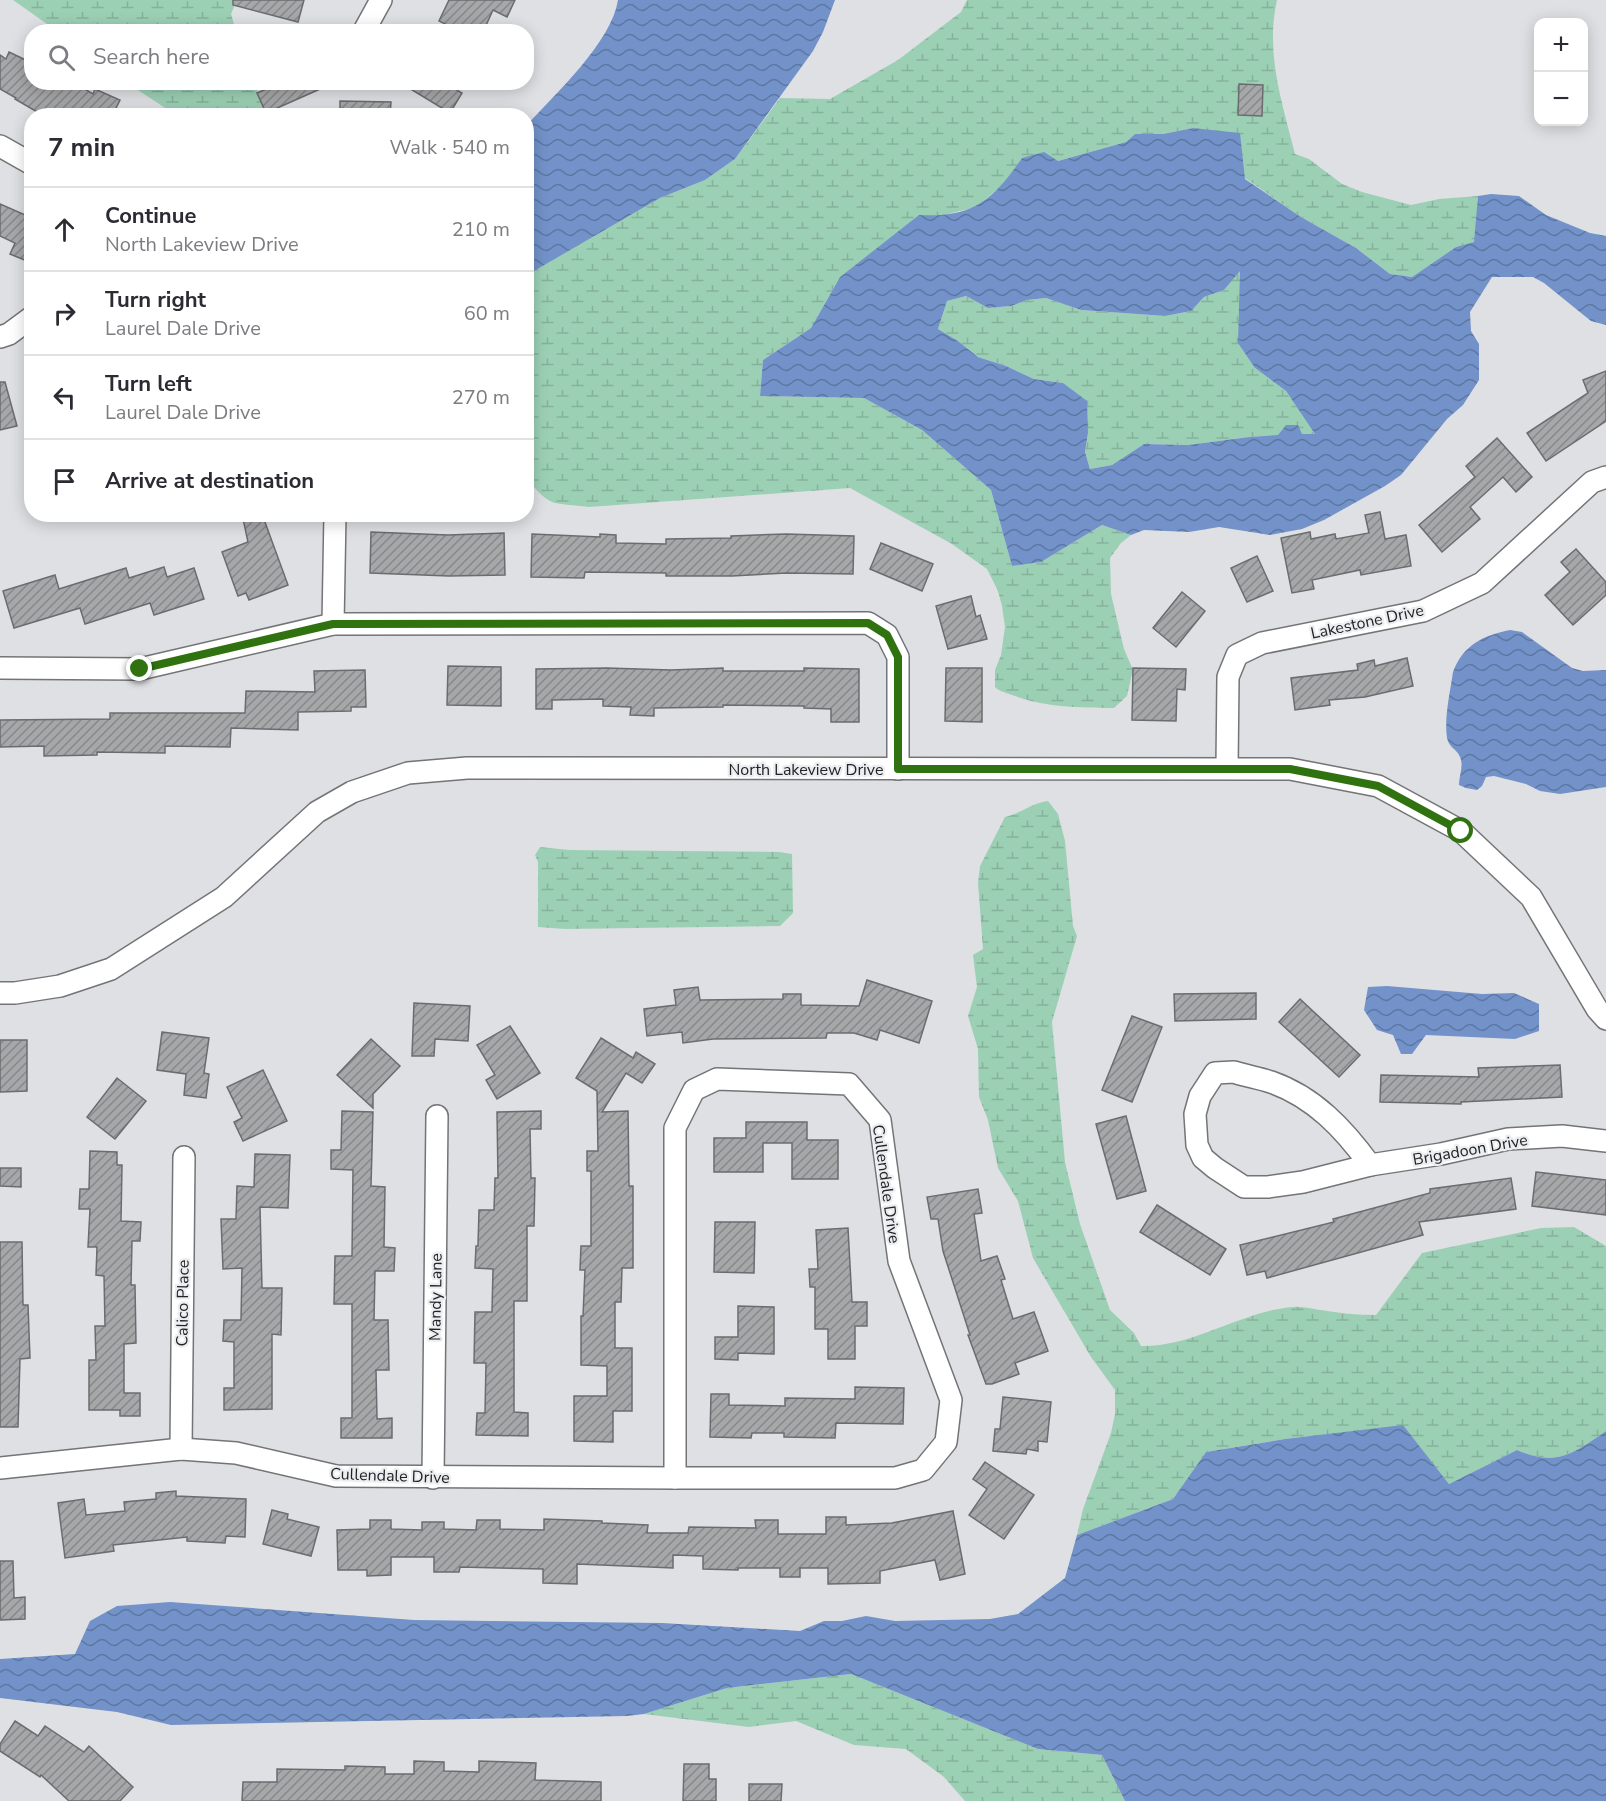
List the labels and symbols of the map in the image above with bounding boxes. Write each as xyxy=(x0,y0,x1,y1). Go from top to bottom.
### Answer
street label: Lakestone Drive xyxy=(1309,599,1426,645)
route end xyxy=(126,655,152,681)
street label: North Lakeview Drive xyxy=(729,759,883,781)
route start xyxy=(1447,817,1473,843)
street label: Cullendale Drive xyxy=(867,1123,905,1245)
street label: Brigadoon Drive xyxy=(1411,1129,1529,1171)
street label: Mandy Lane xyxy=(424,1253,448,1341)
street label: Calico Place xyxy=(171,1259,195,1347)
street label: Cullendale Drive xyxy=(330,1463,450,1489)

